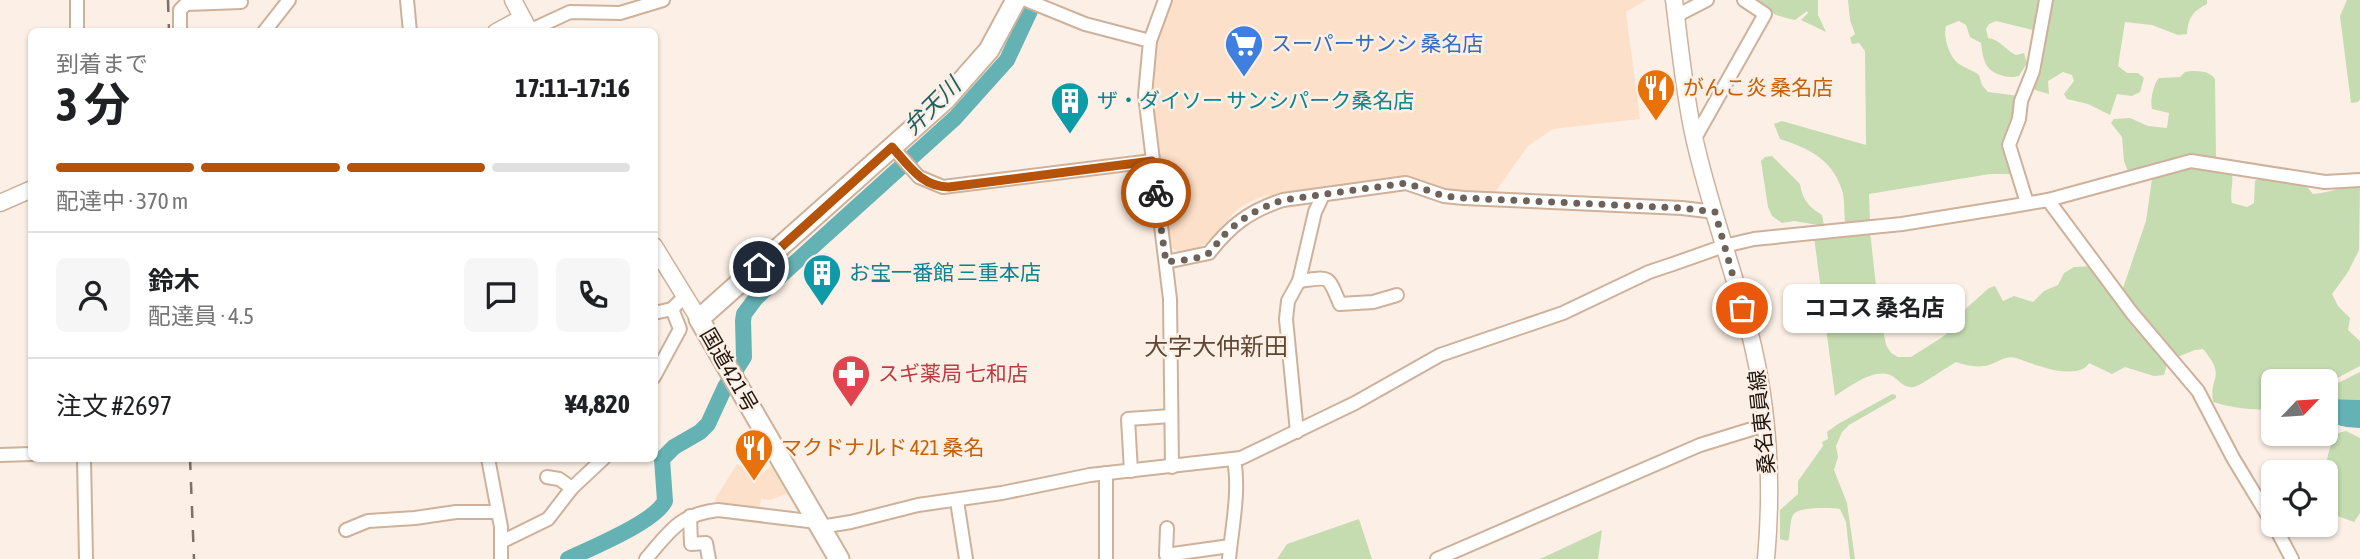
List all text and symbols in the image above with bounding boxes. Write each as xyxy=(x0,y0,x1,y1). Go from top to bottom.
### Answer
supermarket icon: スーパーサンシ 桑名店 xyxy=(1223,23,1265,78)
place label: スーパーサンシ 桑名店 xyxy=(1271,31,1483,55)
text: 到着まで xyxy=(56,51,148,77)
restaurant icon: がんこ炎 桑名店 xyxy=(1635,67,1677,122)
water label: 弁天川 xyxy=(898,70,968,140)
text: 17:11–17:16 xyxy=(515,73,630,103)
place label: がんこ炎 桑名店 xyxy=(1683,75,1833,99)
text: 3 分 xyxy=(56,78,130,131)
building icon: ザ・ダイソー サンシパーク桑名店 xyxy=(1049,80,1091,135)
place label: ザ・ダイソー サンシパーク桑名店 xyxy=(1097,88,1414,112)
courier xyxy=(1121,158,1191,228)
icon: bike xyxy=(1137,174,1175,212)
text: 配達中 · 370 m xyxy=(56,188,188,214)
pin xyxy=(729,237,789,297)
icon: home xyxy=(740,248,778,286)
building icon: お宝一番館 三重本店 xyxy=(801,252,843,307)
button: person xyxy=(56,258,130,332)
button: chat xyxy=(464,258,538,332)
button: phone xyxy=(556,258,630,332)
place label: お宝一番館 三重本店 xyxy=(849,260,1041,284)
text: 鈴木 xyxy=(148,266,200,296)
pin xyxy=(1712,278,1772,338)
callout: ココス 桑名店 xyxy=(1784,284,1966,332)
icon: bag xyxy=(1723,289,1761,327)
text: ココス 桑名店 xyxy=(1803,295,1945,321)
text: 配達員 · 4.5 xyxy=(148,303,254,329)
street label: 国道421号 xyxy=(696,323,763,416)
district label: 大字大仲新田 xyxy=(1144,333,1288,360)
pharmacy icon: スギ薬局 七和店 xyxy=(830,353,872,408)
place label: スギ薬局 七和店 xyxy=(878,361,1028,385)
street label: 桑名東員線 xyxy=(1744,369,1778,476)
north arrow xyxy=(2261,369,2338,446)
map controls xyxy=(2261,369,2338,537)
text: ¥4,820 xyxy=(565,389,630,419)
text: 注文 #2697 xyxy=(56,391,172,421)
restaurant icon: マクドナルド 421 桑名 xyxy=(733,427,775,482)
place label: マクドナルド 421 桑名 xyxy=(781,435,984,459)
button: locate xyxy=(2261,460,2338,537)

